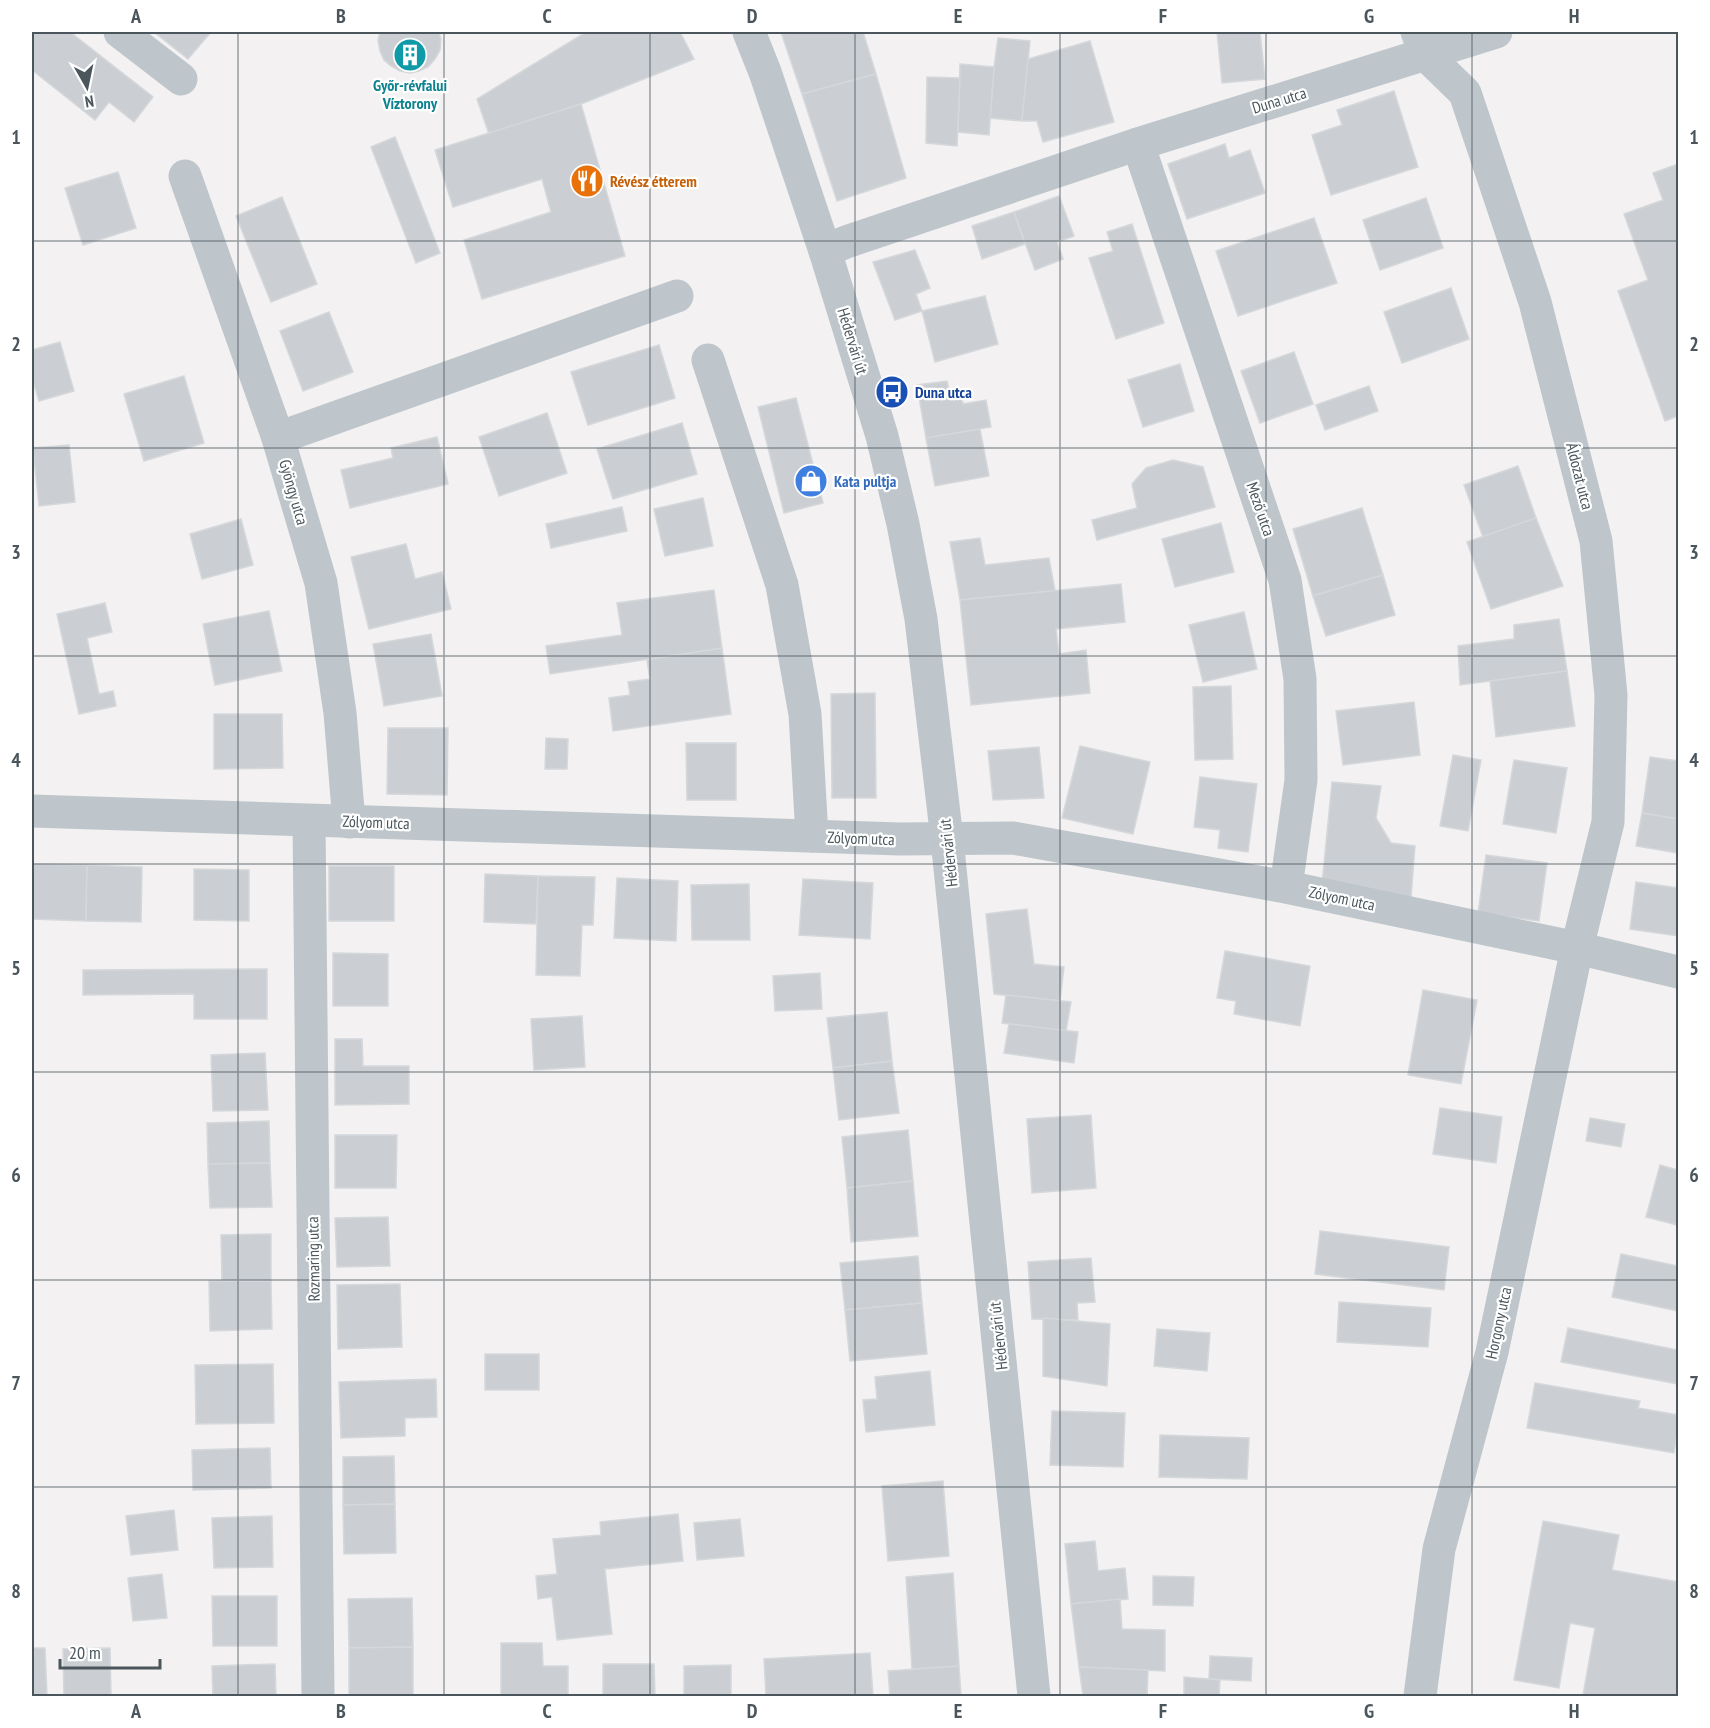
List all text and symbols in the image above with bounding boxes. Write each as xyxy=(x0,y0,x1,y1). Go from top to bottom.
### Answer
text: A xyxy=(130,3,142,29)
text: B xyxy=(336,3,346,29)
text: C xyxy=(542,3,552,29)
text: D xyxy=(747,3,758,29)
text: E xyxy=(954,3,962,29)
text: F xyxy=(1159,3,1167,29)
text: G xyxy=(1364,3,1374,29)
text: H xyxy=(1569,3,1579,29)
building icon: Győr-révfalui Víztorony xyxy=(392,37,428,73)
north arrow xyxy=(57,57,117,117)
place label: Győr-révfalui Víztorony xyxy=(373,75,447,113)
street label: Duna utca xyxy=(1250,82,1308,118)
text: N xyxy=(84,91,95,112)
text: 1 xyxy=(11,124,21,150)
text: 1 xyxy=(1689,124,1699,150)
restaurant icon: Révész étterem xyxy=(569,163,605,199)
place label: Révész étterem xyxy=(610,171,697,191)
street label: Hédervári út xyxy=(833,305,873,377)
text: 2 xyxy=(11,331,21,357)
text: 2 xyxy=(1689,331,1699,357)
bus stop icon: Duna utca xyxy=(874,374,910,410)
place label: Duna utca xyxy=(915,382,972,402)
street label: Áldozat utca xyxy=(1562,440,1598,512)
street label: Gyöngy utca xyxy=(275,457,313,527)
shop icon: Kata pultja xyxy=(793,463,829,499)
place label: Kata pultja xyxy=(834,471,897,491)
street label: Mező utca xyxy=(1242,479,1280,539)
text: 3 xyxy=(11,539,21,565)
text: 3 xyxy=(1689,539,1699,565)
text: 4 xyxy=(11,747,21,773)
text: 4 xyxy=(1689,747,1699,773)
street label: Zólyom utca xyxy=(342,811,410,833)
street label: Hédervári út xyxy=(934,817,962,888)
street label: Zólyom utca xyxy=(827,827,895,849)
street label: Zólyom utca xyxy=(1307,881,1377,915)
text: 5 xyxy=(11,955,21,981)
text: 5 xyxy=(1689,955,1699,981)
text: 6 xyxy=(11,1162,21,1188)
text: 6 xyxy=(1689,1162,1699,1188)
street label: Rozmaring utca xyxy=(302,1216,324,1302)
street label: Horgony utca xyxy=(1481,1285,1515,1361)
street label: Hédervári út xyxy=(984,1300,1012,1371)
text: 7 xyxy=(11,1370,21,1396)
text: 7 xyxy=(1689,1370,1699,1396)
text: 8 xyxy=(11,1578,21,1604)
text: 8 xyxy=(1689,1578,1699,1604)
scale bar xyxy=(60,1632,160,1670)
text: 20 m xyxy=(69,1641,101,1664)
text: A xyxy=(130,1698,142,1724)
text: B xyxy=(336,1698,346,1724)
text: C xyxy=(542,1698,552,1724)
text: D xyxy=(747,1698,758,1724)
text: E xyxy=(954,1698,962,1724)
text: F xyxy=(1159,1698,1167,1724)
text: G xyxy=(1364,1698,1374,1724)
text: H xyxy=(1569,1698,1579,1724)

